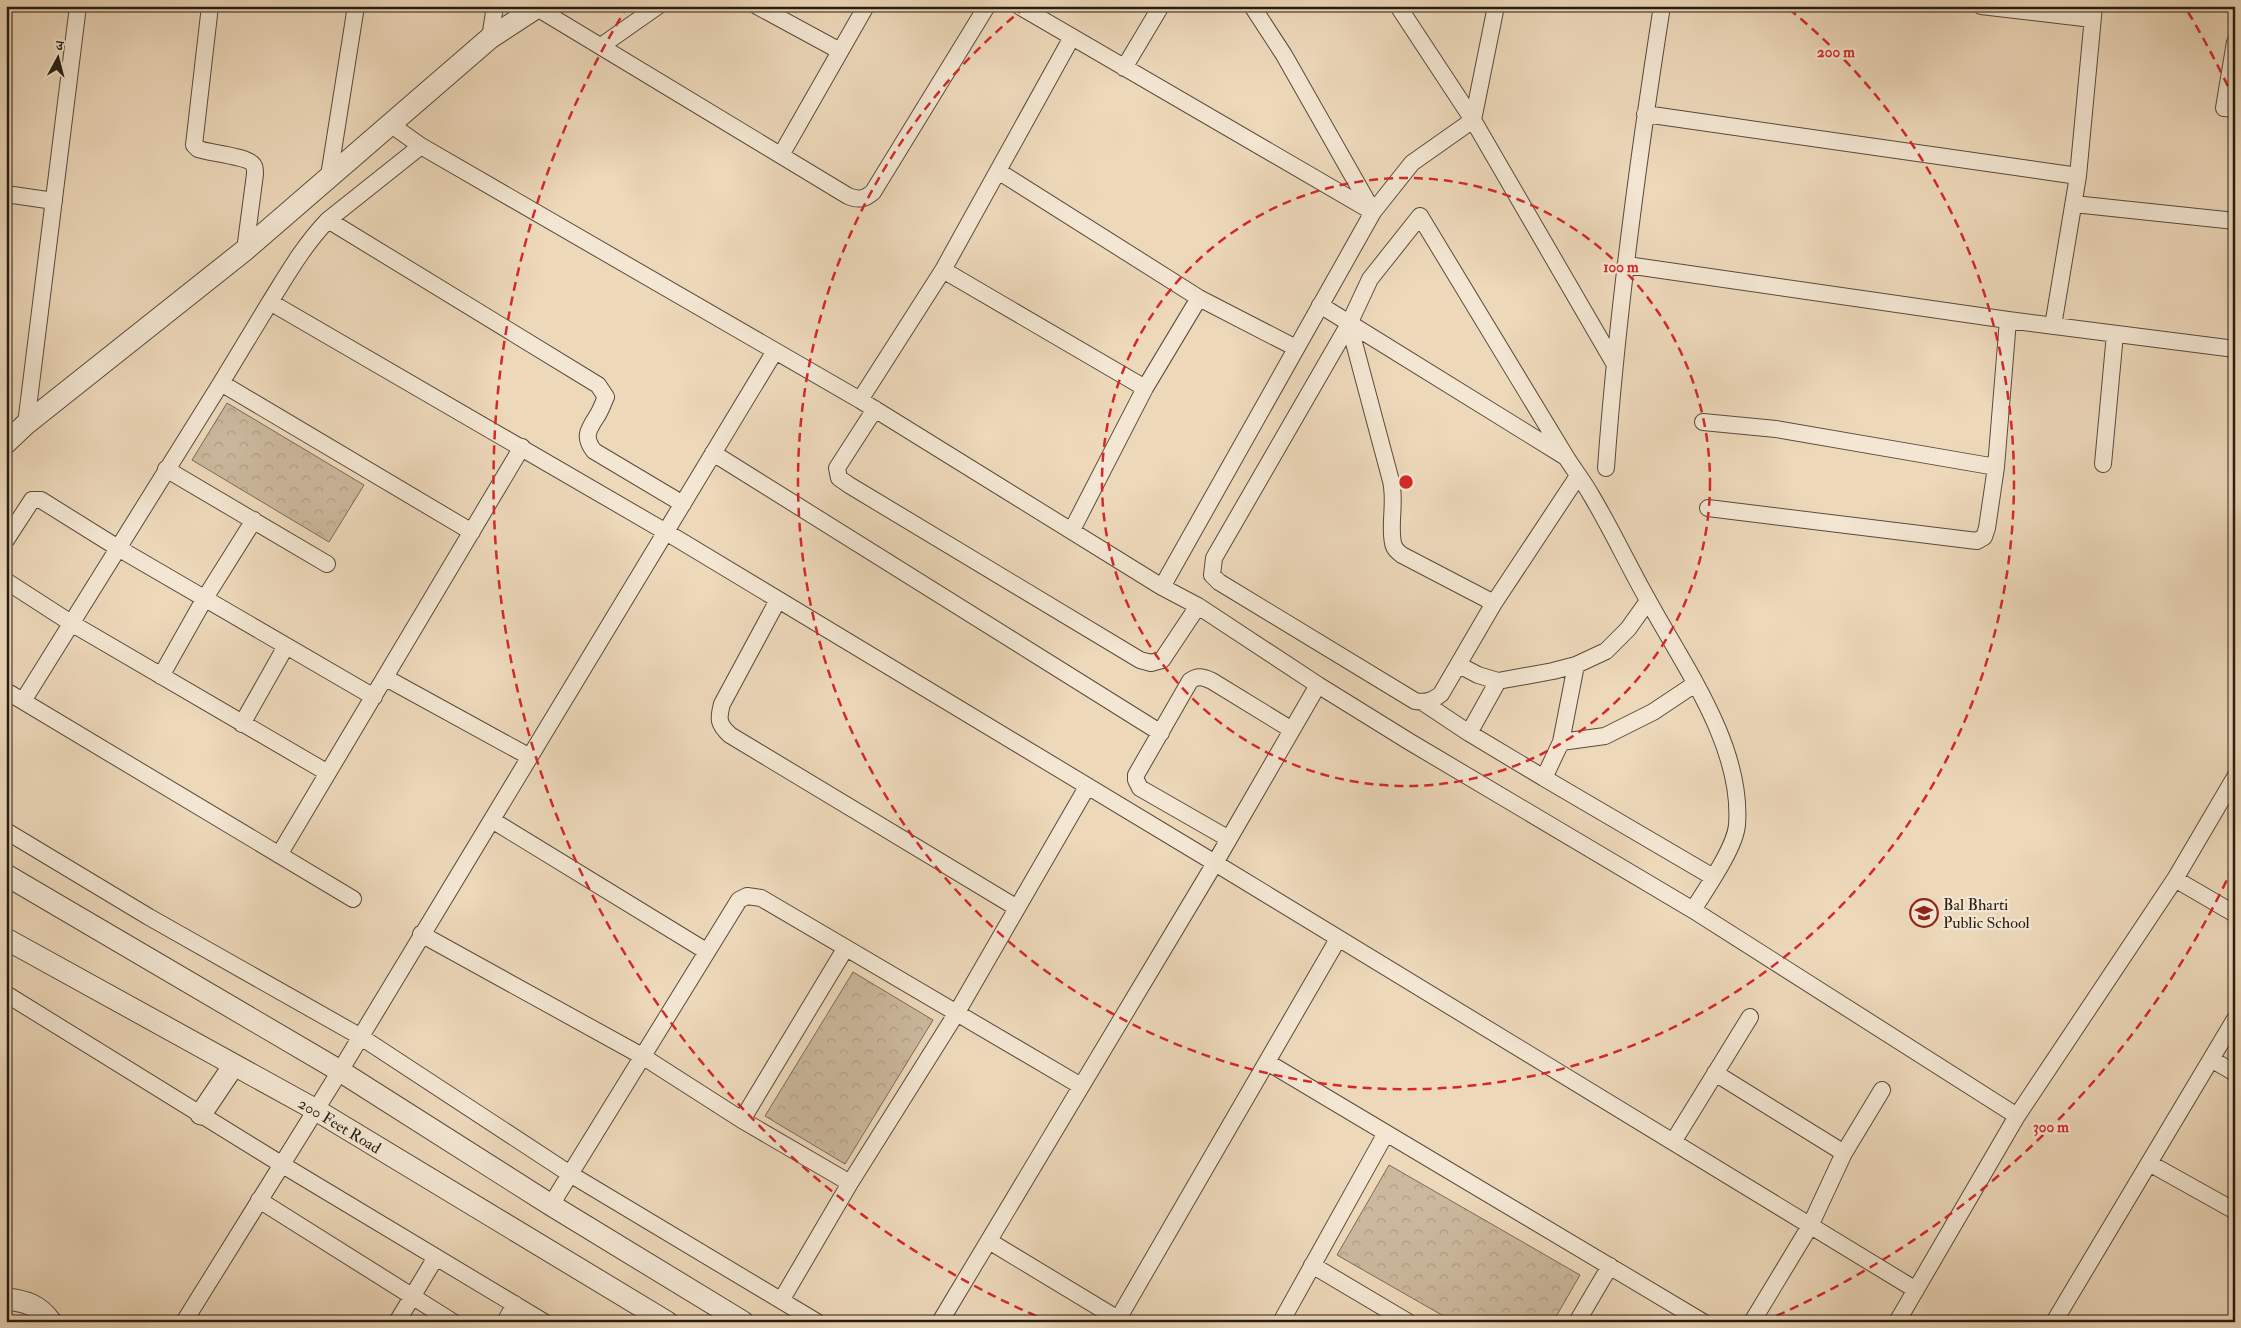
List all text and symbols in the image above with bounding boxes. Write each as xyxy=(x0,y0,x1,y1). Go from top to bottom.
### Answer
north arrow xyxy=(32,32,82,82)
text: उ xyxy=(54,37,65,55)
text: 200 m xyxy=(1817,43,1855,62)
text: 100 m xyxy=(1603,258,1639,277)
centre of rings xyxy=(1397,473,1415,491)
place label: Bal Bharti Public School xyxy=(1943,895,2030,933)
school or university icon: Bal Bharti Public School xyxy=(1909,898,1939,928)
street label: 200 Feet Road xyxy=(295,1093,385,1158)
text: 300 m xyxy=(2033,1118,2069,1137)

